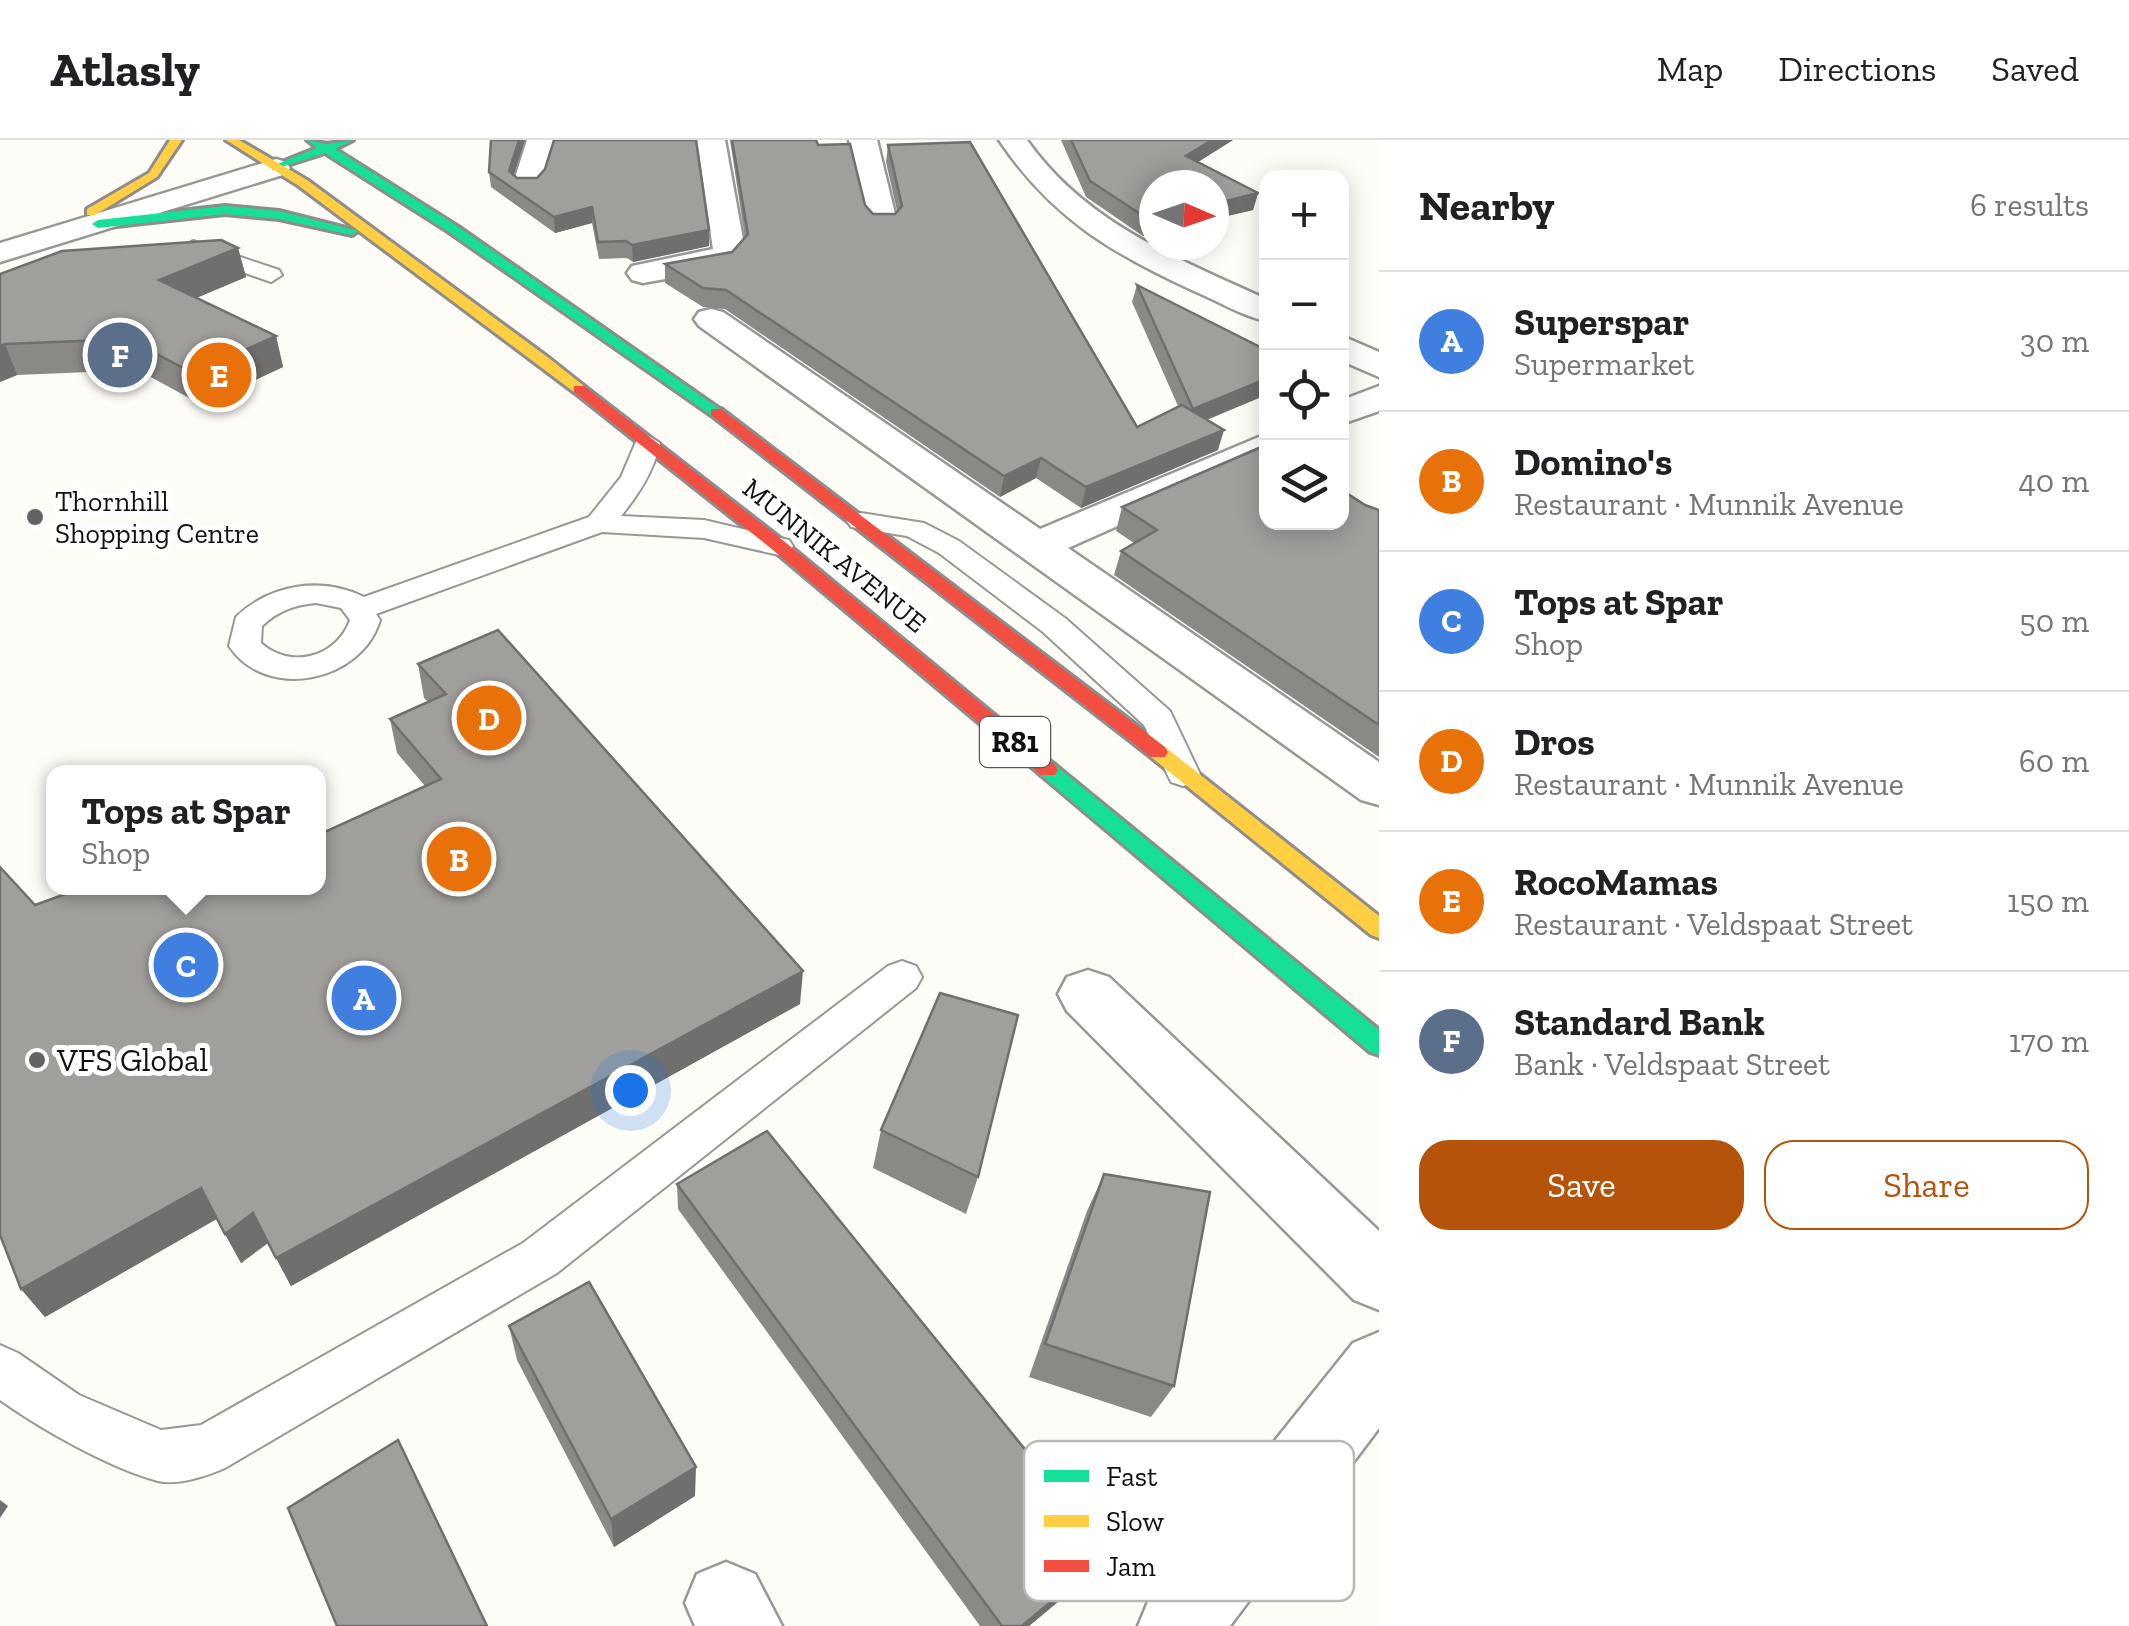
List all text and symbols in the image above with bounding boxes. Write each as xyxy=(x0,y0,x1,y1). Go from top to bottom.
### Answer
text: Atlasly xyxy=(50,41,200,98)
text: Map xyxy=(1657,48,1723,90)
text: Directions xyxy=(1778,48,1936,90)
text: Saved xyxy=(1991,48,2079,90)
north arrow xyxy=(1139,170,1229,260)
map controls xyxy=(1259,170,1349,530)
button: + xyxy=(1259,170,1349,260)
text: Nearby xyxy=(1419,180,1555,231)
text: 6 results xyxy=(1970,186,2089,224)
button: − xyxy=(1259,260,1349,350)
text: Superspar xyxy=(1514,299,1689,345)
pin: F xyxy=(88,318,152,392)
text: A xyxy=(1441,322,1462,360)
text: 30 m xyxy=(2020,322,2089,360)
pin: E xyxy=(186,338,252,412)
text: Supermarket xyxy=(1514,345,1694,383)
button: locate xyxy=(1259,350,1349,440)
text: Domino's xyxy=(1514,439,1672,485)
button: layers xyxy=(1259,440,1349,530)
text: B xyxy=(1442,462,1461,500)
text: 40 m xyxy=(2018,462,2089,500)
street label: MUNNIK AVENUE xyxy=(736,471,933,639)
place label: Thornhill Shopping Centre xyxy=(55,485,259,550)
text: Restaurant · Munnik Avenue xyxy=(1514,485,1904,523)
marker: Thornhill Shopping Centre xyxy=(24,506,46,528)
text: Tops at Spar xyxy=(1514,579,1724,625)
text: C xyxy=(1441,602,1462,640)
text: 50 m xyxy=(2019,602,2089,640)
text: Shop xyxy=(1514,625,1583,663)
pin: D xyxy=(456,680,522,756)
road number: R81 xyxy=(980,717,1050,767)
text: Dros xyxy=(1514,719,1595,765)
text: D xyxy=(1440,742,1463,780)
text: 60 m xyxy=(2019,742,2089,780)
popup xyxy=(46,765,326,895)
text: Restaurant · Munnik Avenue xyxy=(1514,765,1904,803)
text: Tops at Spar xyxy=(81,788,291,834)
pin: B xyxy=(426,822,492,896)
text: Shop xyxy=(81,834,150,872)
text: RocoMamas xyxy=(1514,859,1718,905)
text: E xyxy=(1442,882,1461,920)
text: 150 m xyxy=(2007,882,2089,920)
text: Restaurant · Veldspaat Street xyxy=(1514,905,1913,943)
pin: C xyxy=(154,928,218,1002)
pin: A xyxy=(332,960,396,1036)
text: Standard Bank xyxy=(1514,999,1765,1045)
text: F xyxy=(1442,1022,1461,1060)
text: 170 m xyxy=(2009,1022,2089,1060)
place label: VFS Global xyxy=(56,1041,208,1079)
text: Bank · Veldspaat Street xyxy=(1514,1045,1830,1083)
marker: VFS Global xyxy=(26,1049,48,1071)
your location xyxy=(605,1065,656,1116)
button: Save xyxy=(1419,1140,1744,1230)
button: Share xyxy=(1764,1140,2089,1230)
legend xyxy=(1024,1441,1354,1601)
text: Fast xyxy=(1106,1460,1158,1493)
text: Slow xyxy=(1106,1505,1164,1538)
text: Jam xyxy=(1106,1550,1156,1583)

